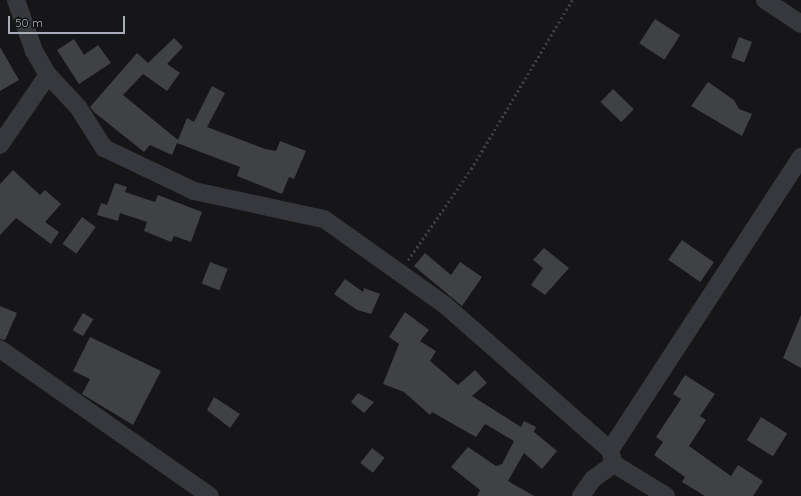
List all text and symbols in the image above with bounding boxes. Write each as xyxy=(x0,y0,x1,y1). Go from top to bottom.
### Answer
scale bar xyxy=(10,8,127,34)
text: 50 m xyxy=(15,15,43,30)

